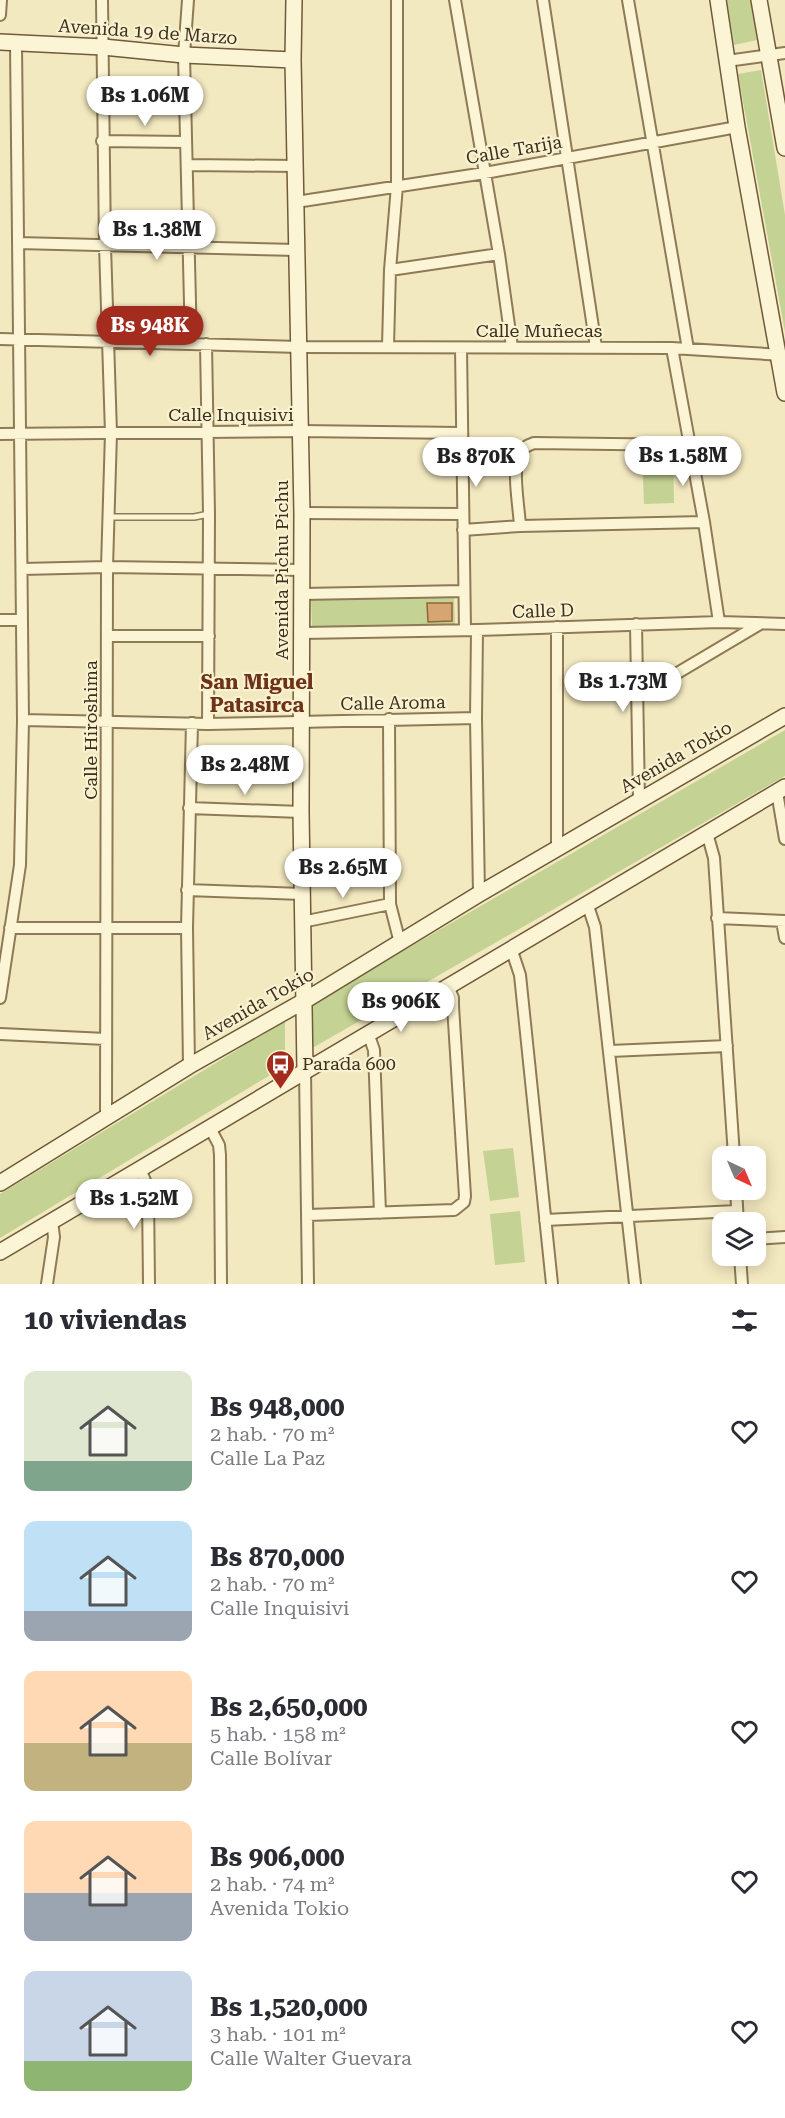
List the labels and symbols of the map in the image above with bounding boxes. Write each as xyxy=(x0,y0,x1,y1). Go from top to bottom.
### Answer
street label: Avenida 19 de Marzo xyxy=(58,15,238,48)
pin: Bs 1.06M xyxy=(83,76,207,127)
street label: Calle Tarija xyxy=(464,131,564,168)
pin: Bs 1.38M xyxy=(95,210,219,261)
pin: Bs 948K xyxy=(95,306,205,357)
street label: Calle Muñecas xyxy=(476,320,602,341)
street label: Calle Inquisivi xyxy=(168,404,294,425)
pin: Bs 1.58M xyxy=(621,436,745,487)
pin: Bs 870K xyxy=(421,437,531,488)
street label: Avenida Pichu Pichu xyxy=(271,480,292,660)
street label: Calle D xyxy=(512,599,574,622)
street label: Calle Hiroshima xyxy=(80,660,101,800)
pin: Bs 1.73M xyxy=(561,662,685,713)
district label: San Miguel Patasirca xyxy=(201,670,314,717)
street label: Calle Aroma xyxy=(340,691,446,714)
street label: Avenida Tokio xyxy=(616,716,735,797)
pin: Bs 2.48M xyxy=(183,745,307,796)
pin: Bs 2.65M xyxy=(281,848,405,899)
street label: Avenida Tokio xyxy=(198,963,317,1044)
pin: Bs 906K xyxy=(346,982,456,1033)
bus stop icon: Parada 600 xyxy=(265,1048,297,1090)
place label: Parada 600 xyxy=(302,1053,396,1074)
north arrow xyxy=(712,1146,766,1200)
pin: Bs 1.52M xyxy=(72,1179,196,1230)

